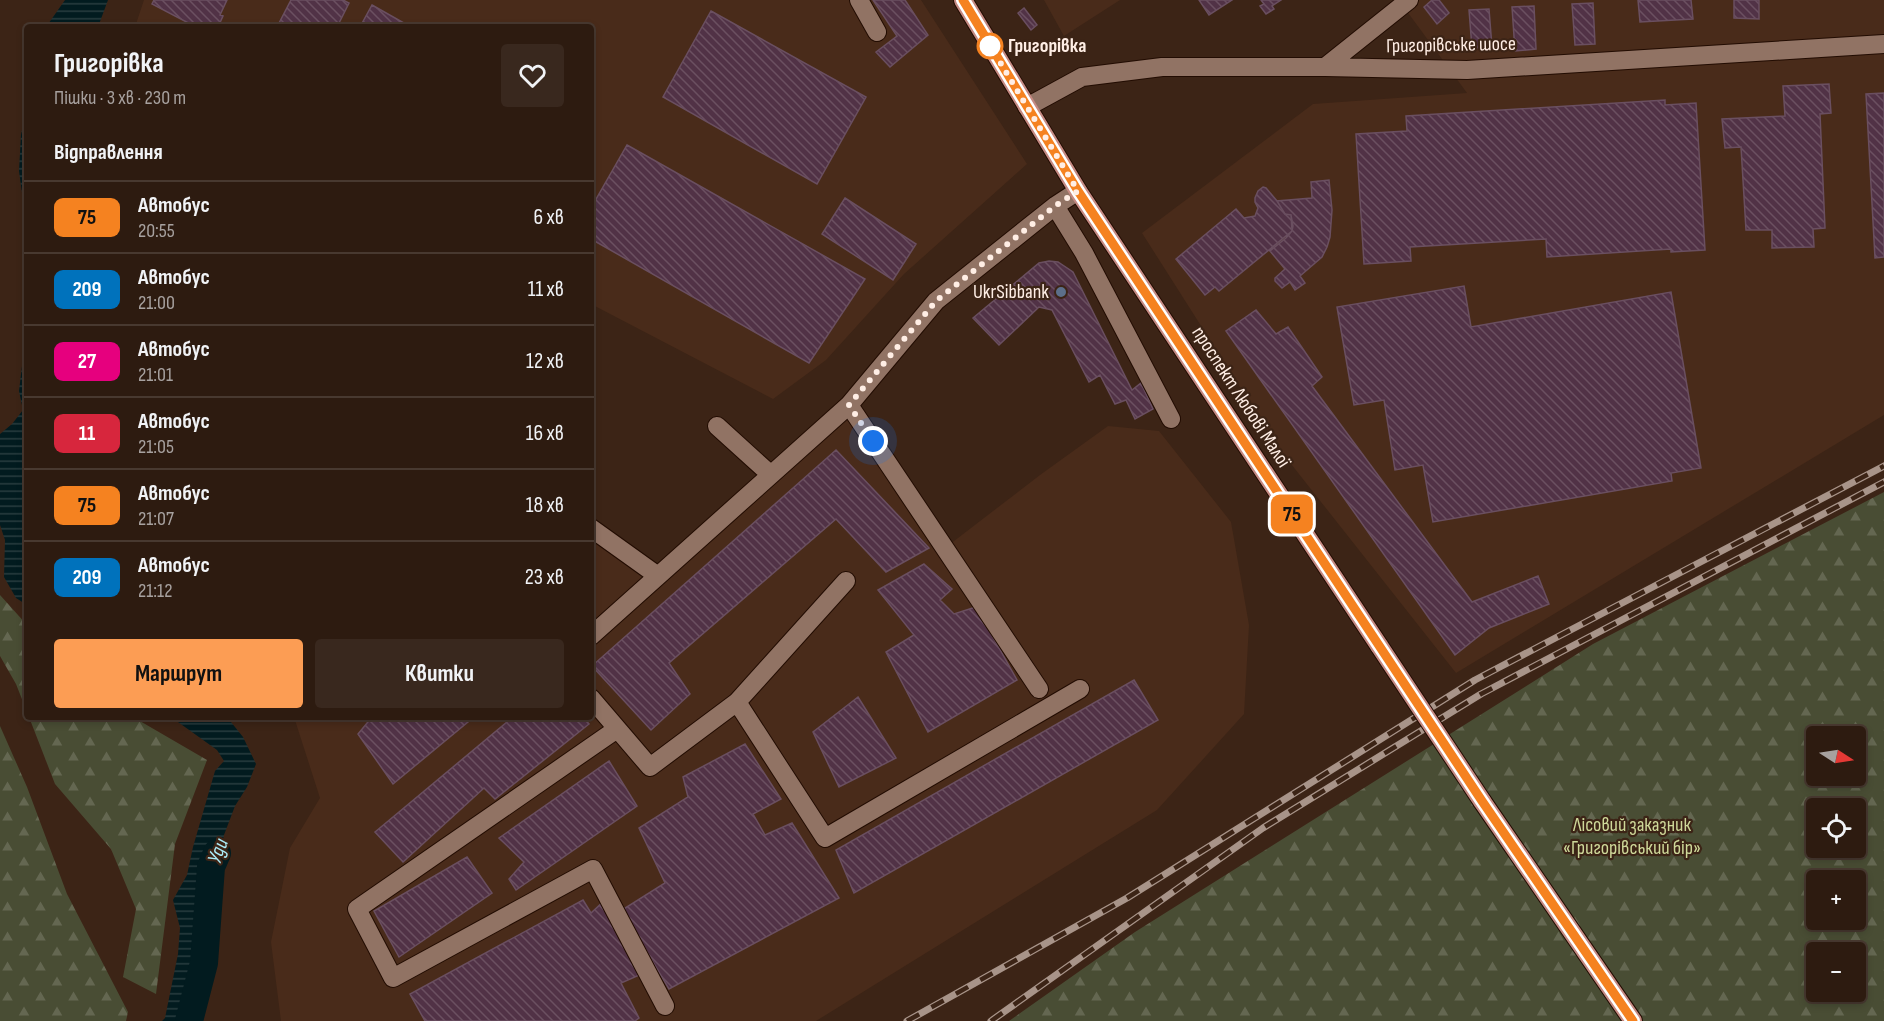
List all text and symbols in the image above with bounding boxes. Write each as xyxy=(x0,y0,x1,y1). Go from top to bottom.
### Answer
street label: Григорівське шосе xyxy=(1386,32,1516,58)
marker: Григорівка xyxy=(977,33,1003,59)
place label: Григорівка xyxy=(1008,34,1086,58)
button: heart xyxy=(501,44,564,107)
text: Григорівка xyxy=(54,47,164,80)
text: Пішки · 3 хв · 230 m xyxy=(54,86,186,110)
text: Відправлення xyxy=(54,139,163,166)
text: Автобус xyxy=(138,192,210,219)
text: 6 хв xyxy=(533,204,564,231)
text: 75 xyxy=(78,205,96,230)
text: 20:55 xyxy=(138,219,175,243)
text: Автобус xyxy=(138,264,210,291)
text: 11 хв xyxy=(528,276,564,303)
text: 209 xyxy=(72,277,102,302)
place label: UkrSibbank xyxy=(973,280,1049,304)
marker: UkrSibbank xyxy=(1054,285,1068,299)
text: 21:00 xyxy=(138,291,175,315)
street label: проспект Любові Малої xyxy=(1186,322,1296,473)
text: Автобус xyxy=(138,336,210,363)
text: 12 хв xyxy=(526,348,564,375)
text: 27 xyxy=(78,349,96,374)
text: 21:01 xyxy=(138,363,173,387)
text: Автобус xyxy=(138,408,210,435)
text: 16 хв xyxy=(526,420,564,447)
text: 11 xyxy=(79,421,95,446)
your location xyxy=(858,426,888,456)
text: 21:05 xyxy=(138,435,174,459)
text: Автобус xyxy=(138,480,210,507)
text: 18 хв xyxy=(526,492,564,519)
text: 75 xyxy=(78,493,96,518)
line badge: 75 xyxy=(1265,494,1319,534)
text: 75 xyxy=(1283,502,1301,527)
text: 21:07 xyxy=(138,507,174,531)
text: Автобус xyxy=(138,552,210,579)
text: 23 хв xyxy=(525,564,564,591)
text: 209 xyxy=(72,565,102,590)
text: 21:12 xyxy=(138,579,173,603)
button: Маршрут xyxy=(54,639,303,708)
button: Квитки xyxy=(315,639,564,708)
north arrow xyxy=(1806,726,1866,786)
map controls xyxy=(1806,726,1866,1002)
button: locate xyxy=(1806,798,1866,858)
park label: Лісовий заказник «Григорівський бір» xyxy=(1563,813,1701,860)
water label: Уди xyxy=(202,835,234,867)
button: + xyxy=(1806,870,1866,930)
button: − xyxy=(1806,942,1866,1002)

